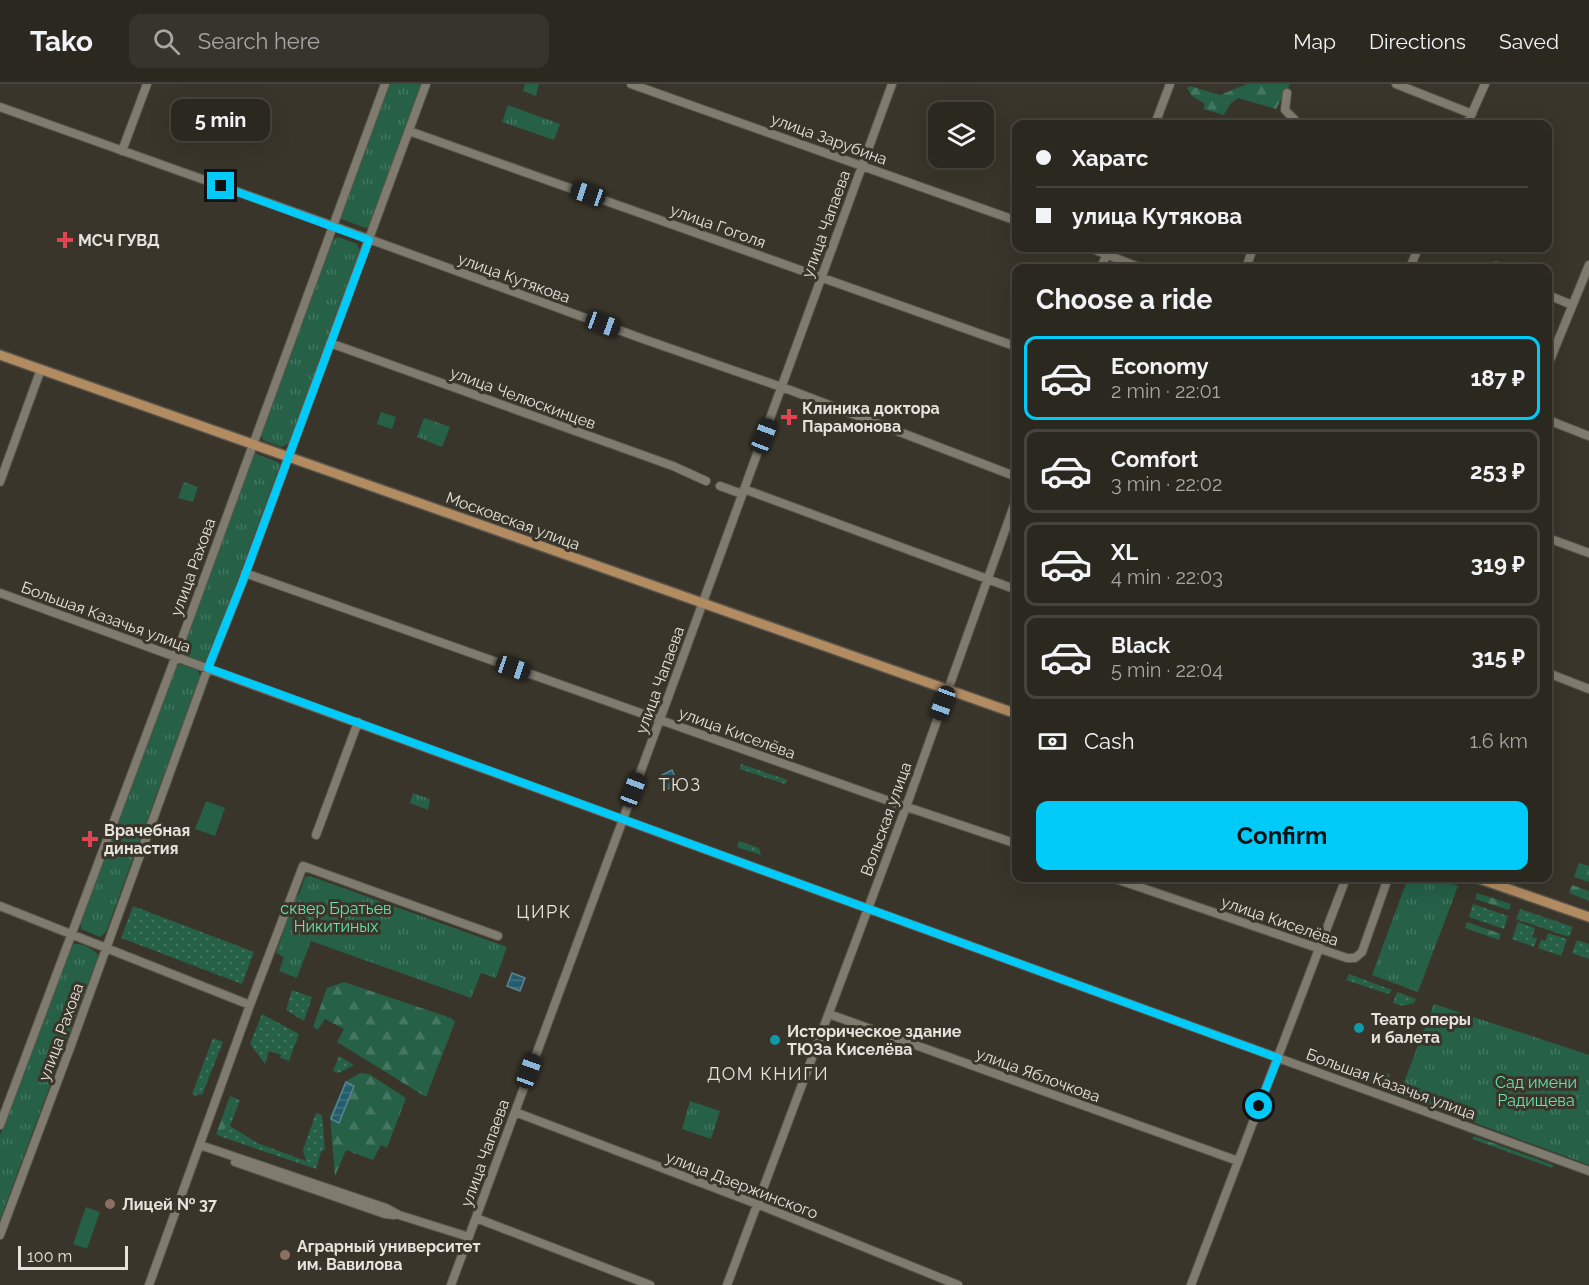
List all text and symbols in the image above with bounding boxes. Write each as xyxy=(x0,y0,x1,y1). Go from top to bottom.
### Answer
search box xyxy=(129,14,549,68)
text: Tako xyxy=(30,25,93,58)
icon: search xyxy=(150,25,183,58)
text: Search here xyxy=(198,28,320,54)
text: Map xyxy=(1293,29,1336,54)
text: Directions xyxy=(1369,29,1466,54)
text: Saved xyxy=(1499,29,1559,54)
callout: 5 min xyxy=(172,99,270,141)
map controls xyxy=(928,102,994,168)
button: layers xyxy=(928,102,994,168)
text: 5 min xyxy=(195,108,246,132)
street label: улица Зарубина xyxy=(768,109,890,169)
text: Харатс xyxy=(1072,145,1148,171)
street label: улица Чапаева xyxy=(798,168,854,280)
route end xyxy=(207,172,234,199)
car xyxy=(568,180,608,208)
street label: улица Гоголя xyxy=(668,200,768,252)
text: улица Кутякова xyxy=(1072,203,1242,229)
marker: МСЧ ГУВД xyxy=(56,231,74,249)
place label: МСЧ ГУВД xyxy=(78,231,160,250)
street label: улица Кутякова xyxy=(455,249,573,307)
text: Choose a ride xyxy=(1036,284,1212,315)
car xyxy=(583,309,623,339)
icon: car xyxy=(1039,351,1093,405)
text: Economy xyxy=(1111,353,1209,379)
street label: улица Челюскинцев xyxy=(448,363,598,433)
text: 187 ₽ xyxy=(1470,365,1525,391)
text: 2 min · 22:01 xyxy=(1111,379,1220,403)
place label: Клиника доктора Парамонова xyxy=(802,399,940,436)
marker: Клиника доктора Парамонова xyxy=(780,408,798,426)
car xyxy=(749,416,779,456)
icon: car xyxy=(1039,444,1093,498)
text: Comfort xyxy=(1111,446,1198,472)
text: 253 ₽ xyxy=(1470,458,1525,484)
text: 3 min · 22:02 xyxy=(1111,472,1222,496)
street label: Московская улица xyxy=(443,488,583,554)
street label: улица Рахова xyxy=(166,515,220,619)
icon: car xyxy=(1039,537,1093,591)
text: XL xyxy=(1111,539,1138,565)
text: 319 ₽ xyxy=(1471,551,1525,577)
text: 4 min · 22:03 xyxy=(1111,565,1223,589)
street label: Большая Казачья улица xyxy=(19,577,193,657)
street label: улица Чапаева xyxy=(632,624,688,736)
icon: car xyxy=(1039,630,1093,684)
text: Black xyxy=(1111,632,1170,658)
text: 315 ₽ xyxy=(1472,644,1525,670)
car xyxy=(493,654,533,682)
text: 5 min · 22:04 xyxy=(1111,658,1223,682)
car xyxy=(928,683,958,723)
street label: улица Киселёва xyxy=(676,703,798,763)
icon: cash xyxy=(1036,725,1069,758)
text: Cash xyxy=(1084,728,1135,754)
text: 1.6 km xyxy=(1470,729,1528,753)
street label: Вольская улица xyxy=(857,759,915,879)
car xyxy=(618,770,648,810)
district label: ТЮЗ xyxy=(659,774,701,795)
button: Confirm xyxy=(1036,801,1528,870)
place label: Врачебная династия xyxy=(104,821,190,858)
marker: Врачебная династия xyxy=(81,830,99,848)
street label: улица Киселёва xyxy=(1219,892,1341,950)
park label: сквер Братьев Никитиных xyxy=(280,899,392,936)
district label: ЦИРК xyxy=(516,901,572,922)
street label: улица Рахова xyxy=(34,980,88,1084)
place label: Театр оперы и балета xyxy=(1371,1010,1471,1047)
marker: Театр оперы и балета xyxy=(1352,1021,1366,1035)
place label: Историческое здание ТЮЗа Киселёва xyxy=(787,1022,962,1059)
marker: Историческое здание ТЮЗа Киселёва xyxy=(768,1033,782,1047)
street label: улица Яблочкова xyxy=(973,1044,1103,1106)
street label: Большая Казачья улица xyxy=(1304,1044,1478,1124)
car xyxy=(514,1051,544,1091)
district label: ДОМ КНИГИ xyxy=(707,1063,829,1084)
park label: Сад имени Радищева xyxy=(1495,1073,1577,1110)
route start xyxy=(1245,1092,1272,1119)
street label: улица Чапаева xyxy=(457,1097,513,1209)
street label: улица Дзержинского xyxy=(663,1147,821,1223)
place label: Лицей № 37 xyxy=(122,1195,217,1214)
marker: Лицей № 37 xyxy=(103,1197,117,1211)
place label: Аграрный университет им. Вавилова xyxy=(297,1237,480,1274)
scale bar xyxy=(18,1243,128,1270)
text: 100 m xyxy=(27,1247,72,1266)
marker: Аграрный университет им. Вавилова xyxy=(278,1248,292,1262)

